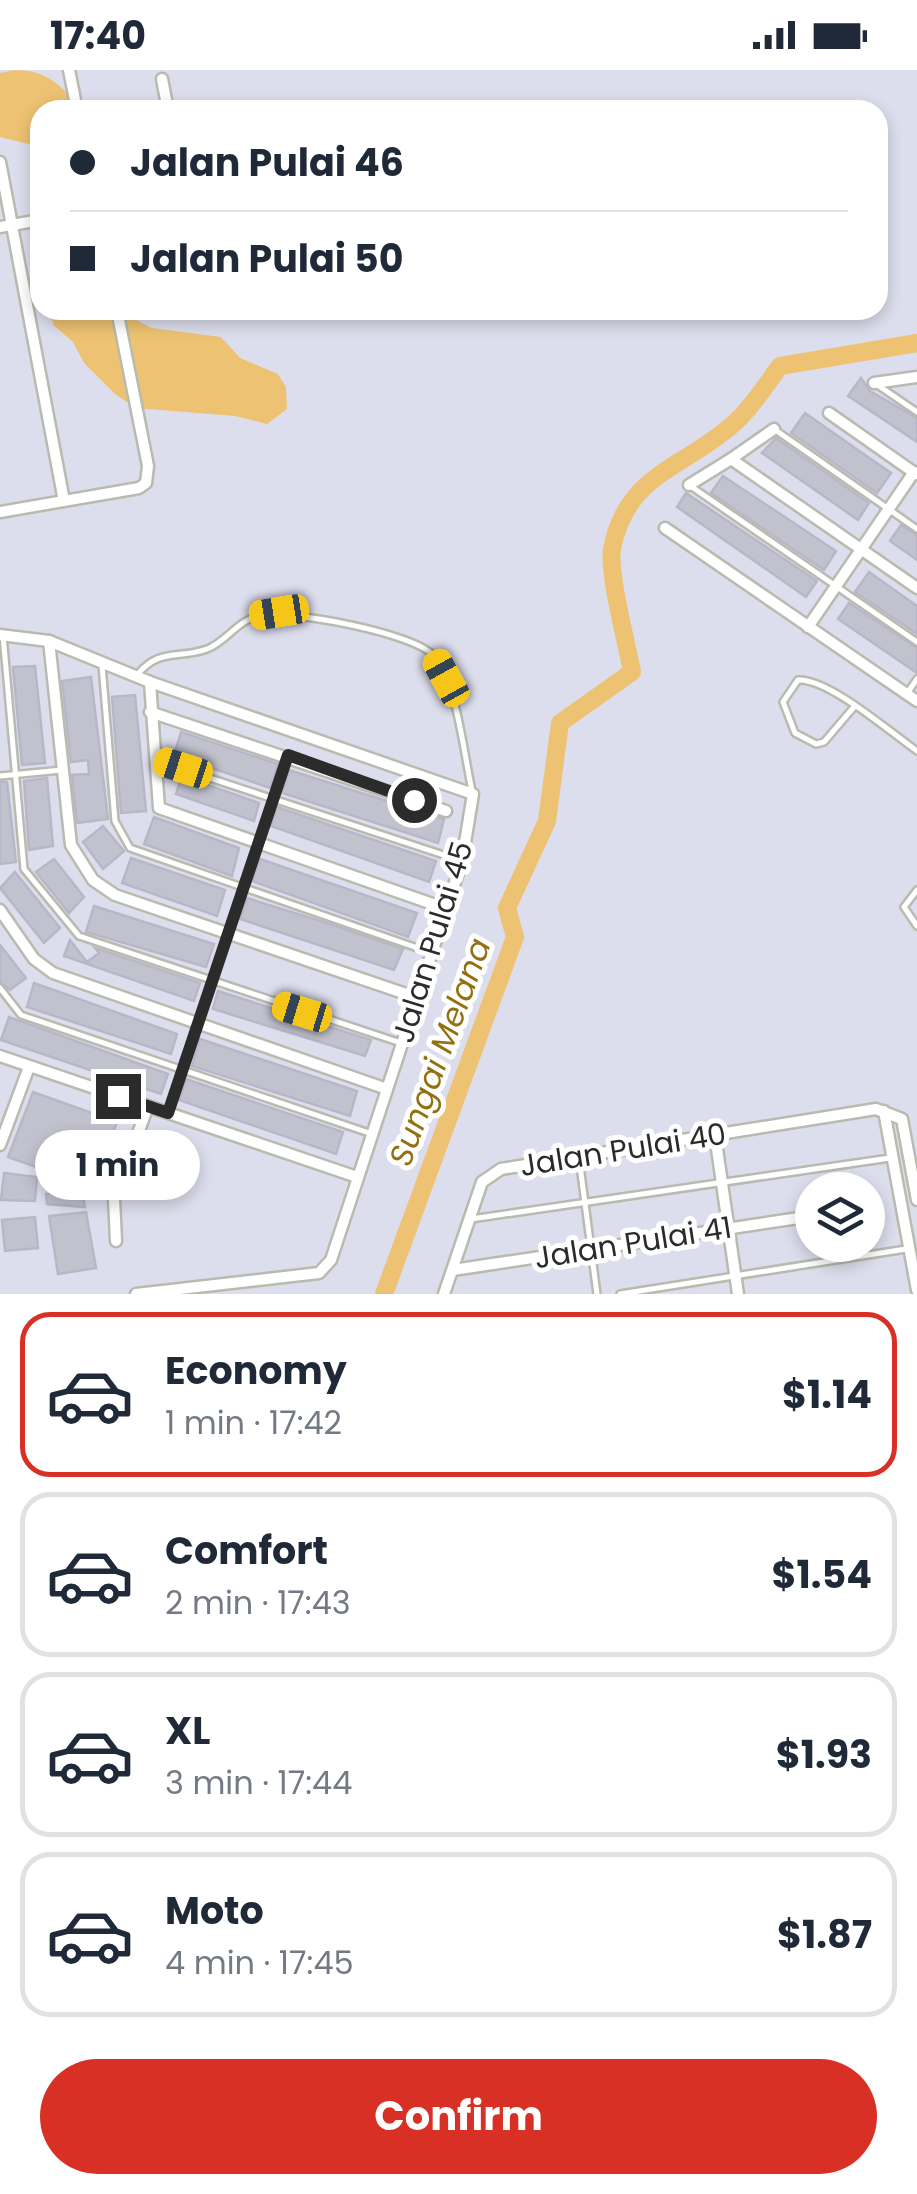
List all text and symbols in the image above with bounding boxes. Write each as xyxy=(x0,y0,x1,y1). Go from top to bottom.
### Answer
text: 17:40 xyxy=(50,9,146,62)
text: Jalan Pulai 46 xyxy=(130,136,404,189)
text: Jalan Pulai 50 xyxy=(130,232,404,285)
car xyxy=(247,592,311,632)
car xyxy=(418,644,474,712)
car xyxy=(150,744,216,792)
route start xyxy=(392,778,437,823)
street label: Jalan Pulai 45 xyxy=(381,836,484,1048)
water label: Sungai Melana xyxy=(377,932,502,1172)
car xyxy=(269,989,335,1035)
route end xyxy=(96,1074,141,1119)
street label: Jalan Pulai 40 xyxy=(517,1112,729,1187)
callout: 1 min xyxy=(36,1131,200,1201)
text: 1 min xyxy=(76,1142,159,1187)
map controls xyxy=(795,1172,885,1262)
button: layers xyxy=(795,1172,885,1262)
street label: Jalan Pulai 41 xyxy=(531,1206,735,1279)
text: Economy xyxy=(165,1344,347,1397)
icon: car xyxy=(45,1350,135,1440)
text: $1.14 xyxy=(782,1368,872,1421)
text: 1 min · 17:42 xyxy=(165,1400,342,1445)
text: Comfort xyxy=(165,1524,328,1577)
icon: car xyxy=(45,1530,135,1620)
text: $1.54 xyxy=(772,1548,872,1601)
text: 2 min · 17:43 xyxy=(165,1580,351,1625)
text: XL xyxy=(165,1704,210,1757)
icon: car xyxy=(45,1710,135,1800)
text: $1.93 xyxy=(776,1728,872,1781)
text: 3 min · 17:44 xyxy=(165,1760,352,1805)
text: Moto xyxy=(165,1884,264,1937)
icon: car xyxy=(45,1890,135,1980)
text: $1.87 xyxy=(777,1908,872,1961)
text: 4 min · 17:45 xyxy=(165,1940,354,1985)
button: Confirm xyxy=(40,2059,877,2174)

